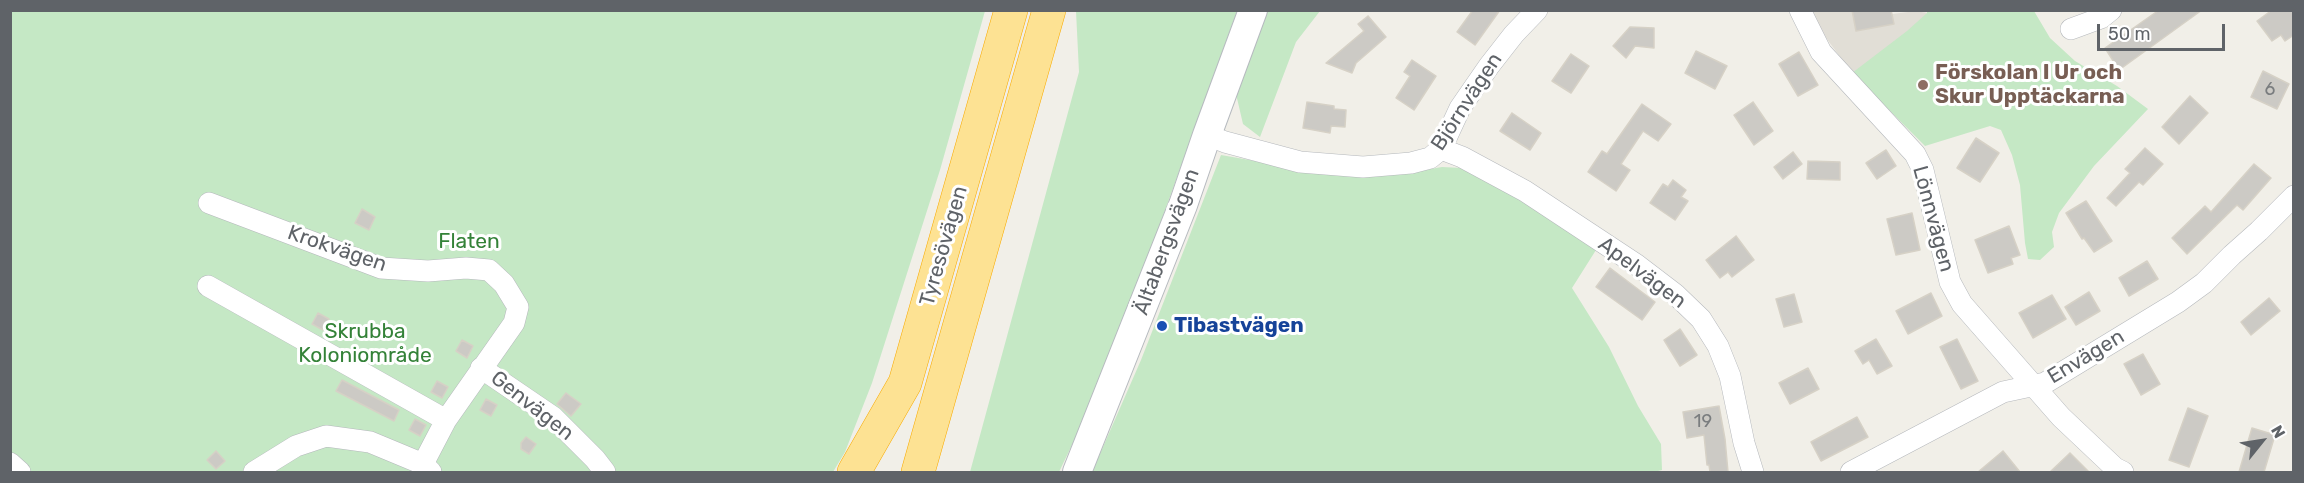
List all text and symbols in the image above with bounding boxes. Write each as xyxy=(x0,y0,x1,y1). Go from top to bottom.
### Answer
scale bar xyxy=(2100,12,2228,50)
text: 50 m xyxy=(2108,23,2151,45)
street label: Björnvägen xyxy=(1426,48,1508,156)
place label: Förskolan I Ur och Skur Upptäckarna xyxy=(1935,60,2125,110)
marker: Förskolan I Ur och Skur Upptäckarna xyxy=(1916,78,1930,92)
house number: 6 xyxy=(2265,79,2275,101)
street label: Lönnvägen xyxy=(1907,163,1959,275)
street label: Ältabergsvägen xyxy=(1129,165,1205,319)
street label: Tyresövägen xyxy=(915,183,973,309)
street label: Krokvägen xyxy=(284,220,390,278)
park label: Flaten xyxy=(438,229,500,255)
street label: Apelvägen xyxy=(1593,232,1691,314)
place label: Tibastvägen xyxy=(1174,313,1304,339)
park label: Skrubba Koloniområde xyxy=(298,319,432,369)
marker: Tibastvägen xyxy=(1155,319,1169,333)
street label: Envägen xyxy=(2043,324,2129,390)
street label: Genvägen xyxy=(486,366,578,446)
house number: 19 xyxy=(1694,411,1712,433)
north arrow xyxy=(2232,411,2292,471)
text: N xyxy=(2267,422,2289,441)

